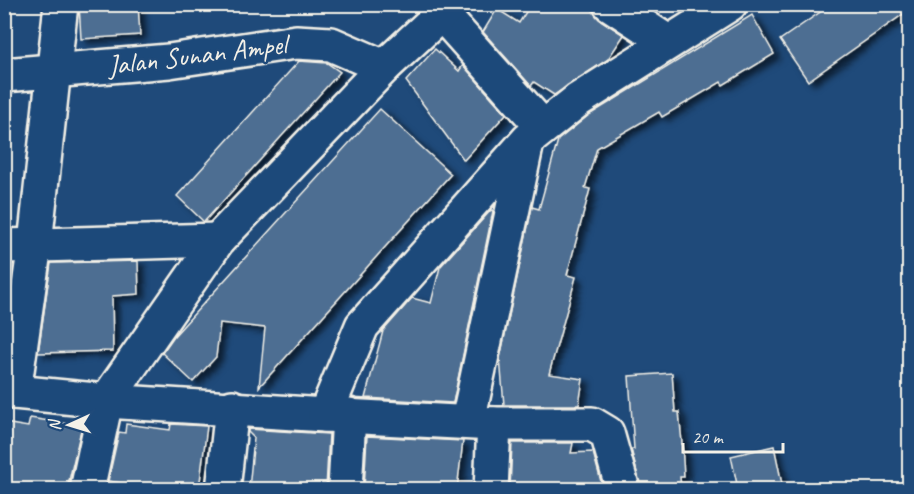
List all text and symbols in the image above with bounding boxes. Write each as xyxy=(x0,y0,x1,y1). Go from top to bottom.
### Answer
street label: Jalan Sunan Ampel xyxy=(104,26,294,83)
north arrow xyxy=(39,395,99,455)
scale bar xyxy=(683,416,784,454)
text: N xyxy=(44,417,65,432)
text: 20 m xyxy=(692,426,725,448)

